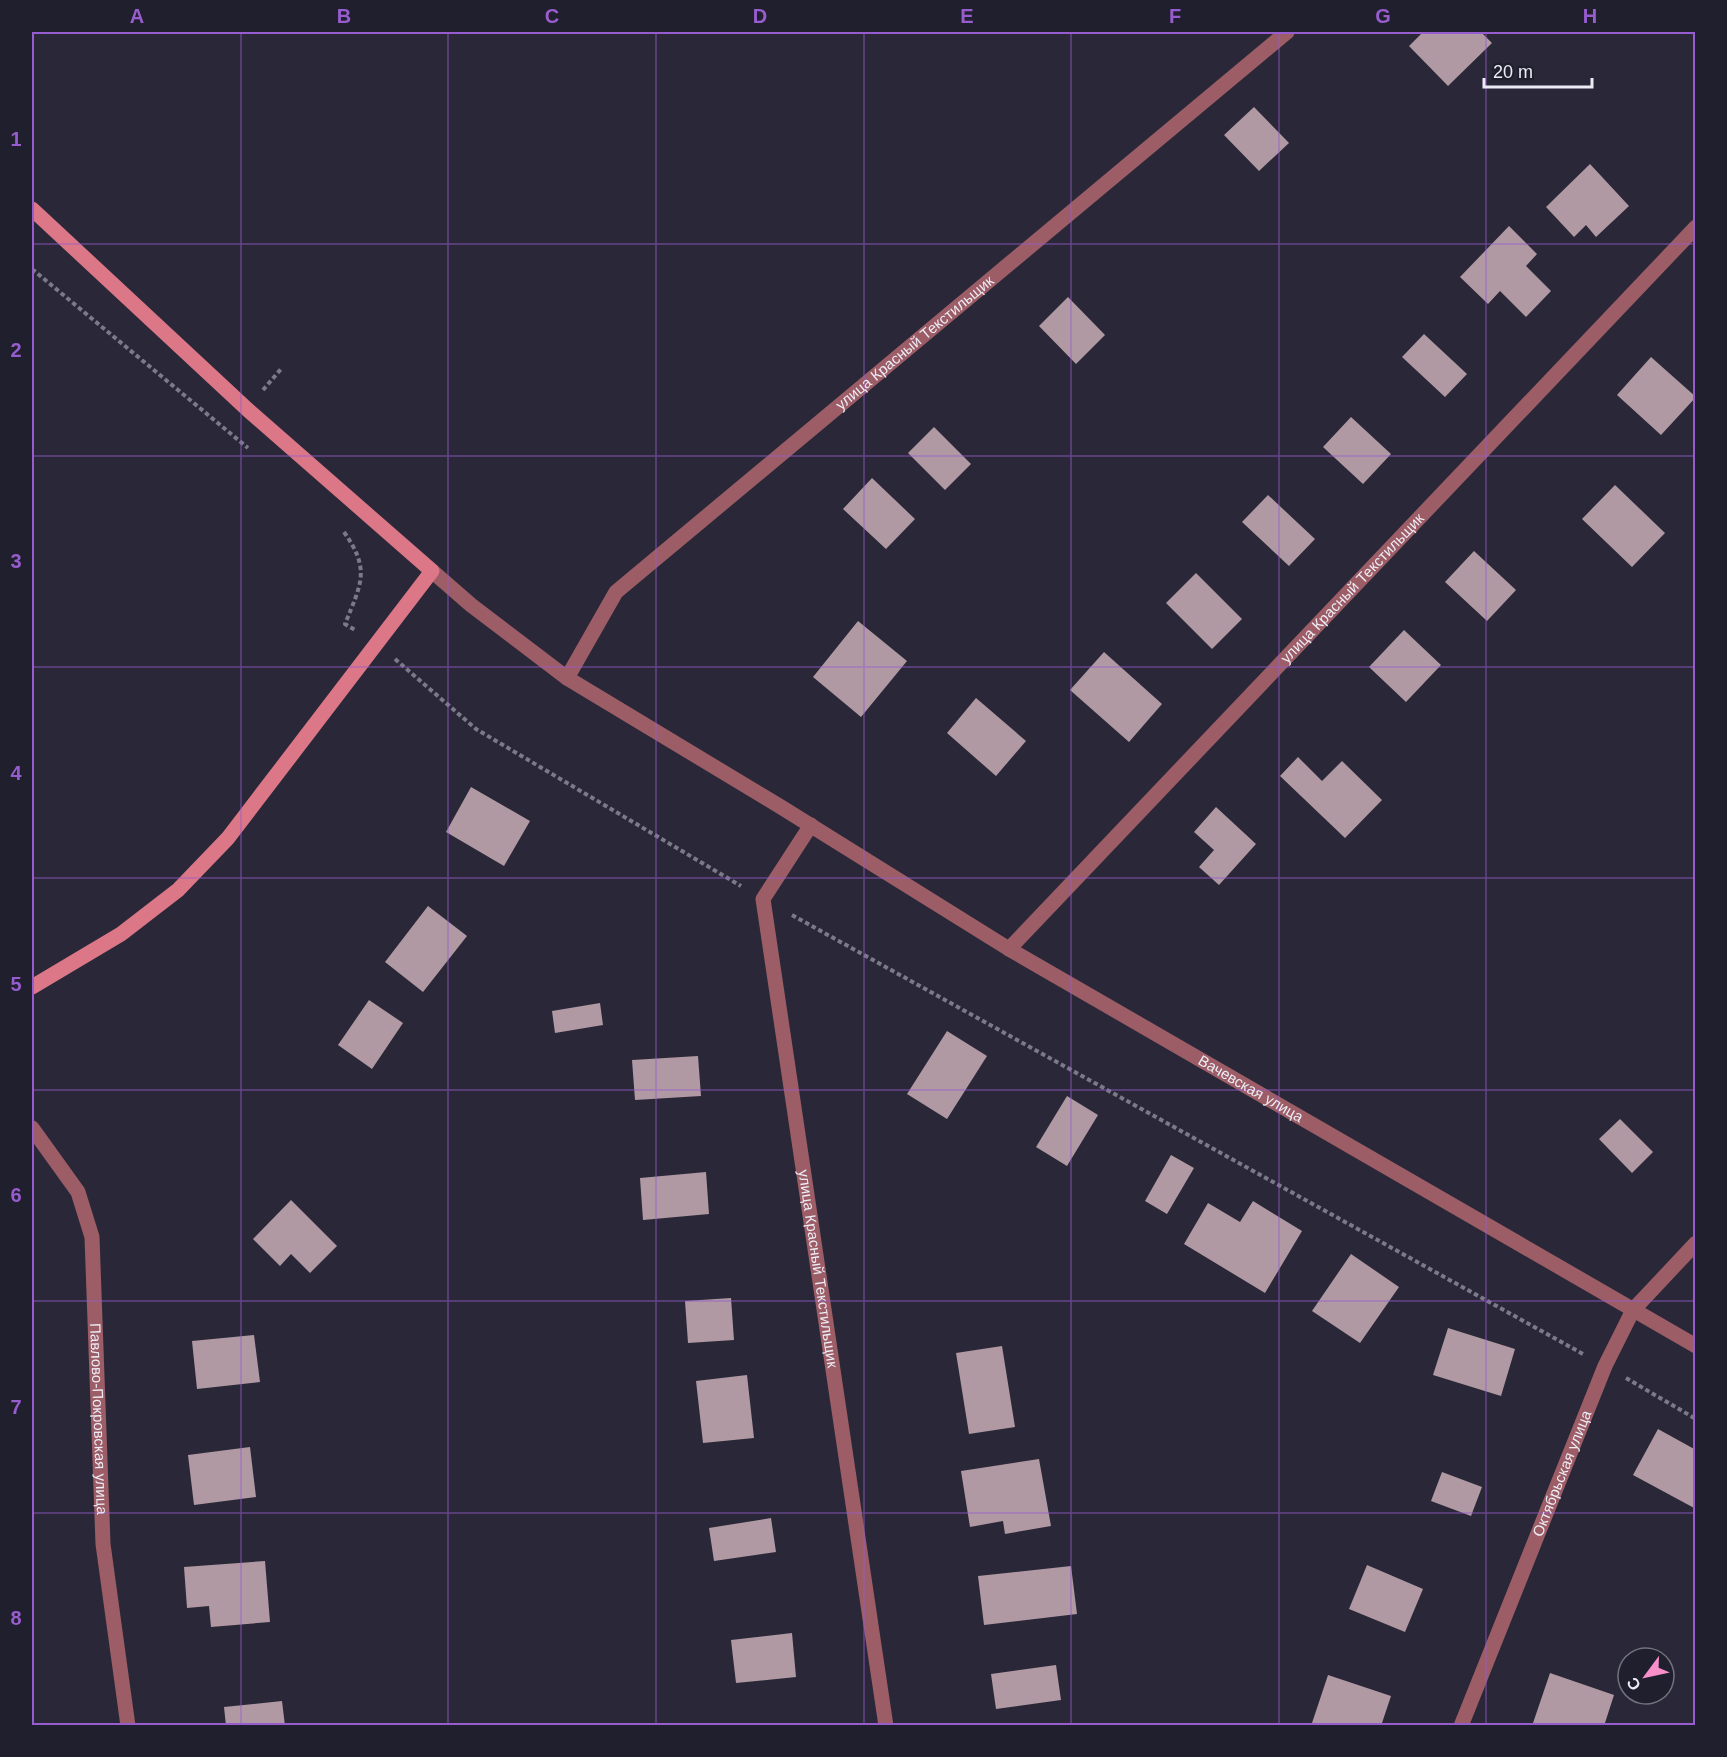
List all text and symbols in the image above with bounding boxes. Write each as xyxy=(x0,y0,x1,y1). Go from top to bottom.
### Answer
text: A xyxy=(130,5,144,27)
text: B xyxy=(337,5,351,27)
text: C xyxy=(545,5,559,27)
text: D xyxy=(753,5,767,27)
text: E xyxy=(960,5,974,27)
text: F xyxy=(1169,5,1181,27)
text: G xyxy=(1375,5,1391,27)
text: H xyxy=(1583,5,1597,27)
scale bar xyxy=(1484,51,1592,89)
text: 20 m xyxy=(1493,62,1533,82)
text: 1 xyxy=(10,128,22,150)
street label: улица Красный Текстильщик xyxy=(832,271,997,413)
text: 2 xyxy=(10,339,22,361)
street label: улица Красный Текстильщик xyxy=(1277,509,1427,666)
text: 3 xyxy=(10,550,22,572)
text: 4 xyxy=(10,762,22,784)
text: 5 xyxy=(10,973,22,995)
street label: Вачевская улица xyxy=(1195,1051,1307,1126)
street label: улица Красный Текстильщик xyxy=(795,1168,842,1369)
text: 6 xyxy=(10,1184,22,1206)
street label: Павлово-Покровская улица xyxy=(87,1323,111,1516)
text: 7 xyxy=(10,1396,22,1418)
street label: Октябрьская улица xyxy=(1529,1407,1595,1539)
text: 8 xyxy=(10,1607,22,1629)
north arrow xyxy=(1616,1646,1676,1706)
text: С xyxy=(1623,1674,1644,1693)

